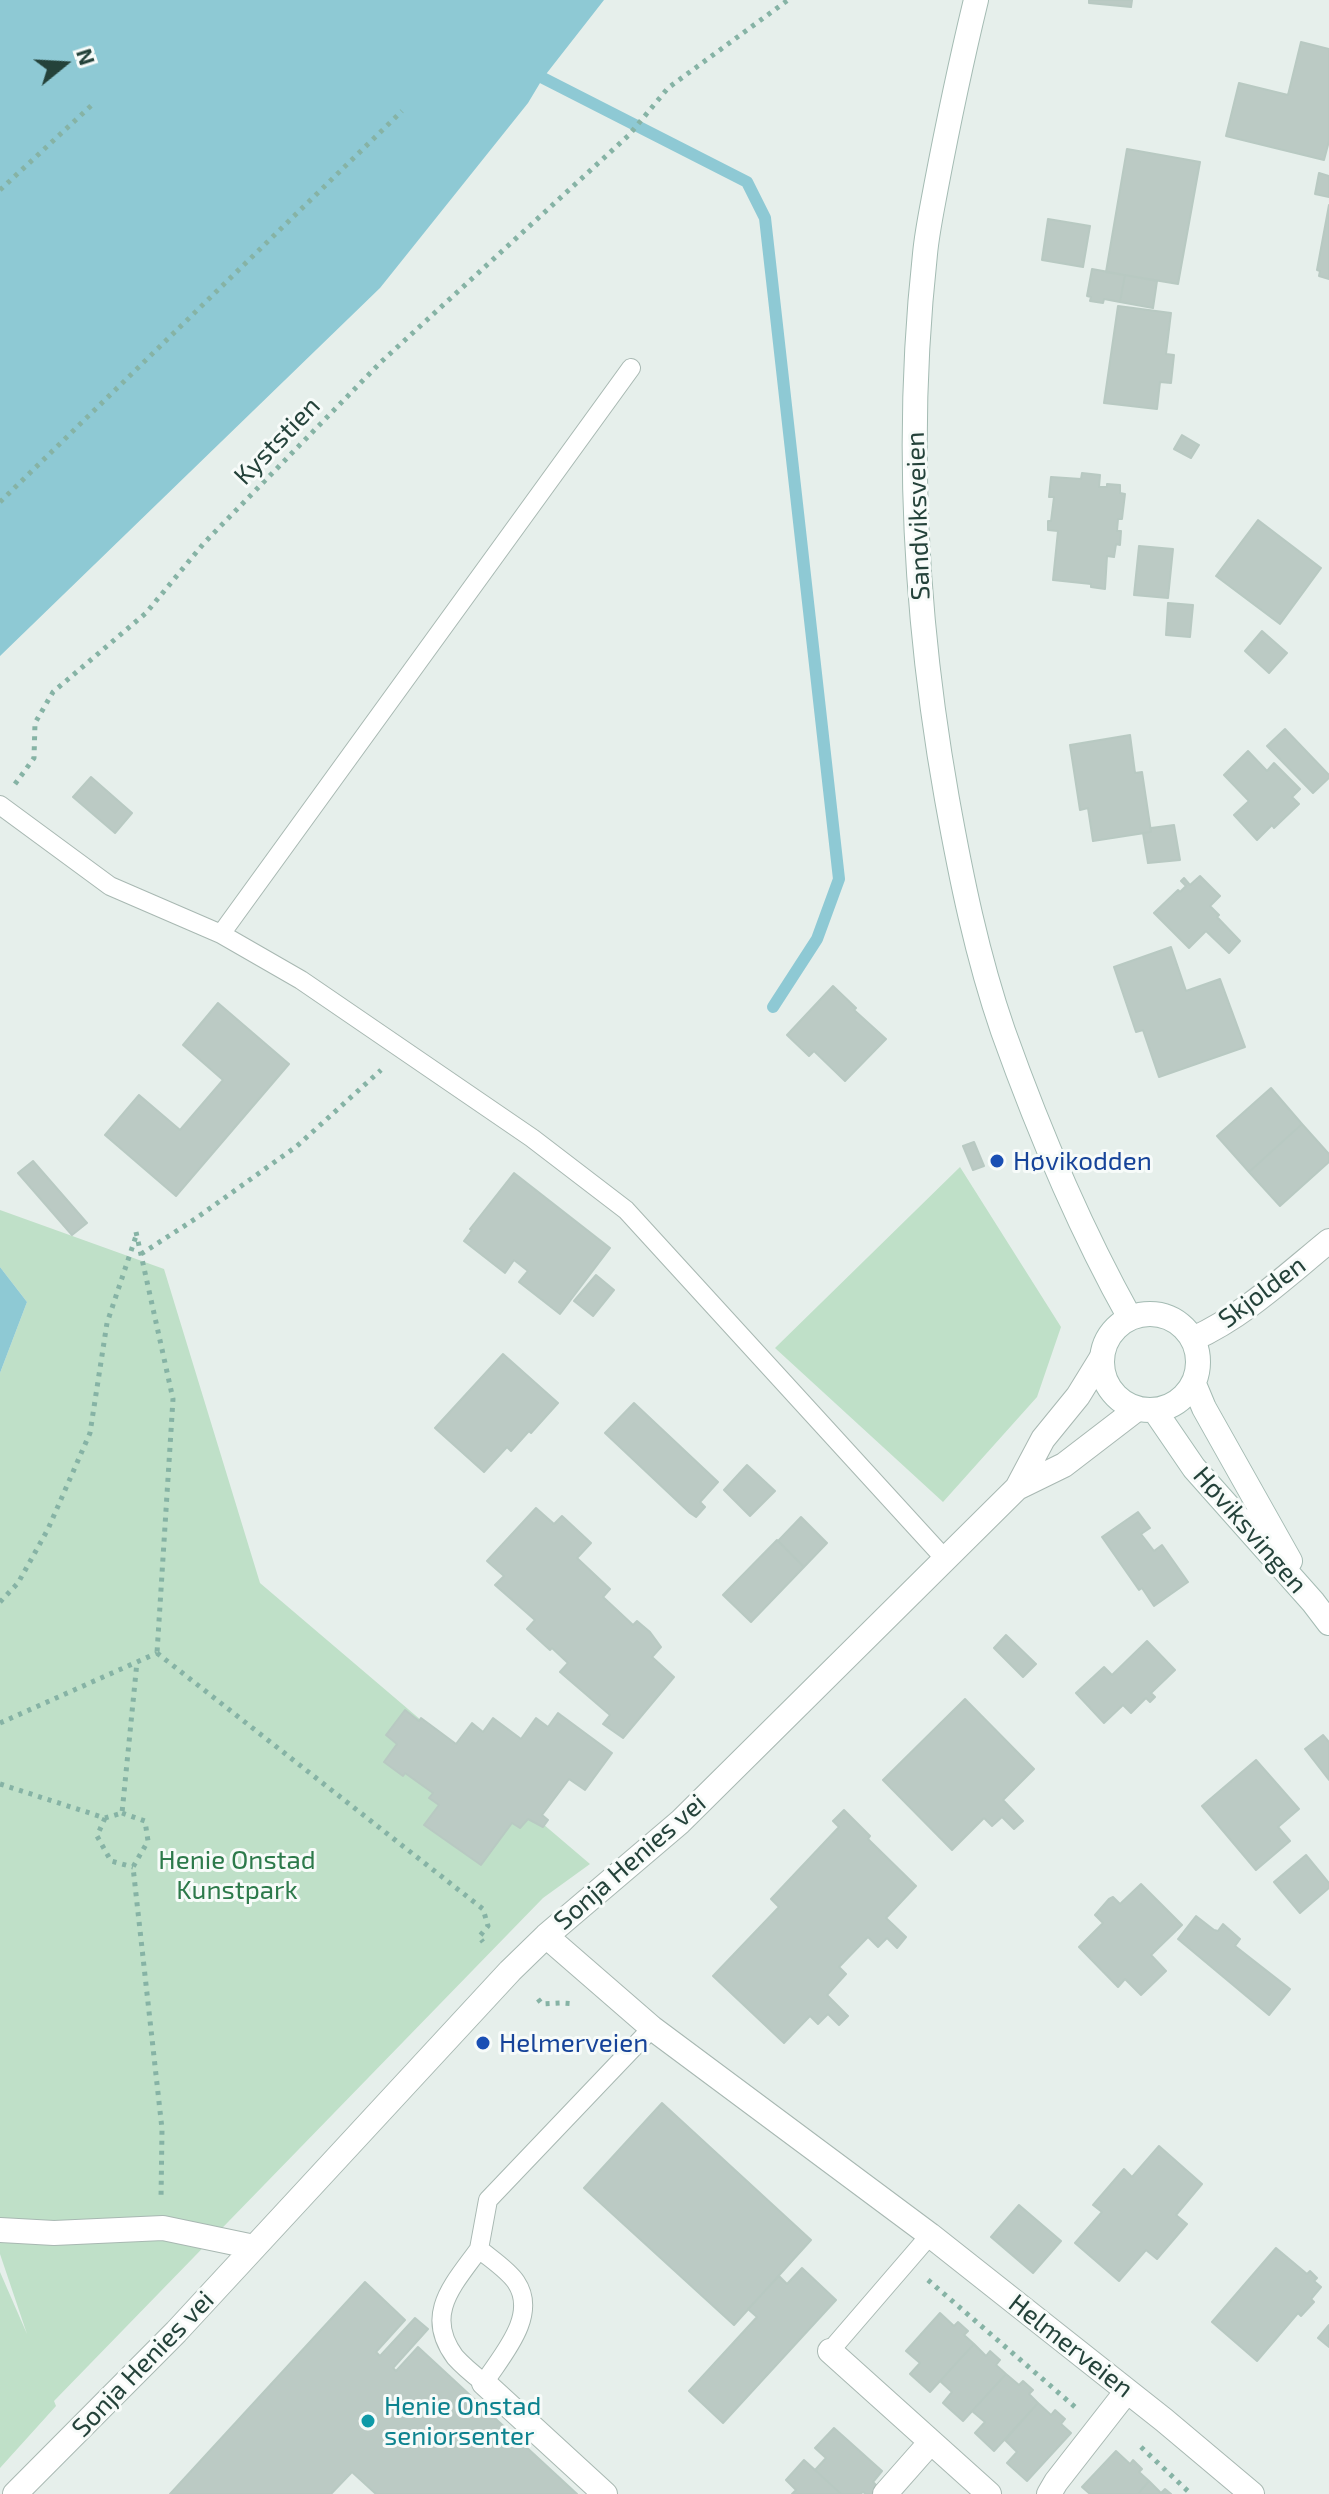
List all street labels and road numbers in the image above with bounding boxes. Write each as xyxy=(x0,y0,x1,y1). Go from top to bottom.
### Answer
street label: Kyststien xyxy=(228,391,326,491)
street label: Sandviksveien xyxy=(899,431,937,601)
street label: Skjolden xyxy=(1212,1249,1312,1335)
street label: Høviksvingen xyxy=(1187,1460,1313,1600)
street label: Sonja Henies vei xyxy=(548,1788,712,1936)
street label: Sonja Henies vei xyxy=(65,2284,221,2444)
street label: Helmerveien xyxy=(1003,2288,1139,2404)

